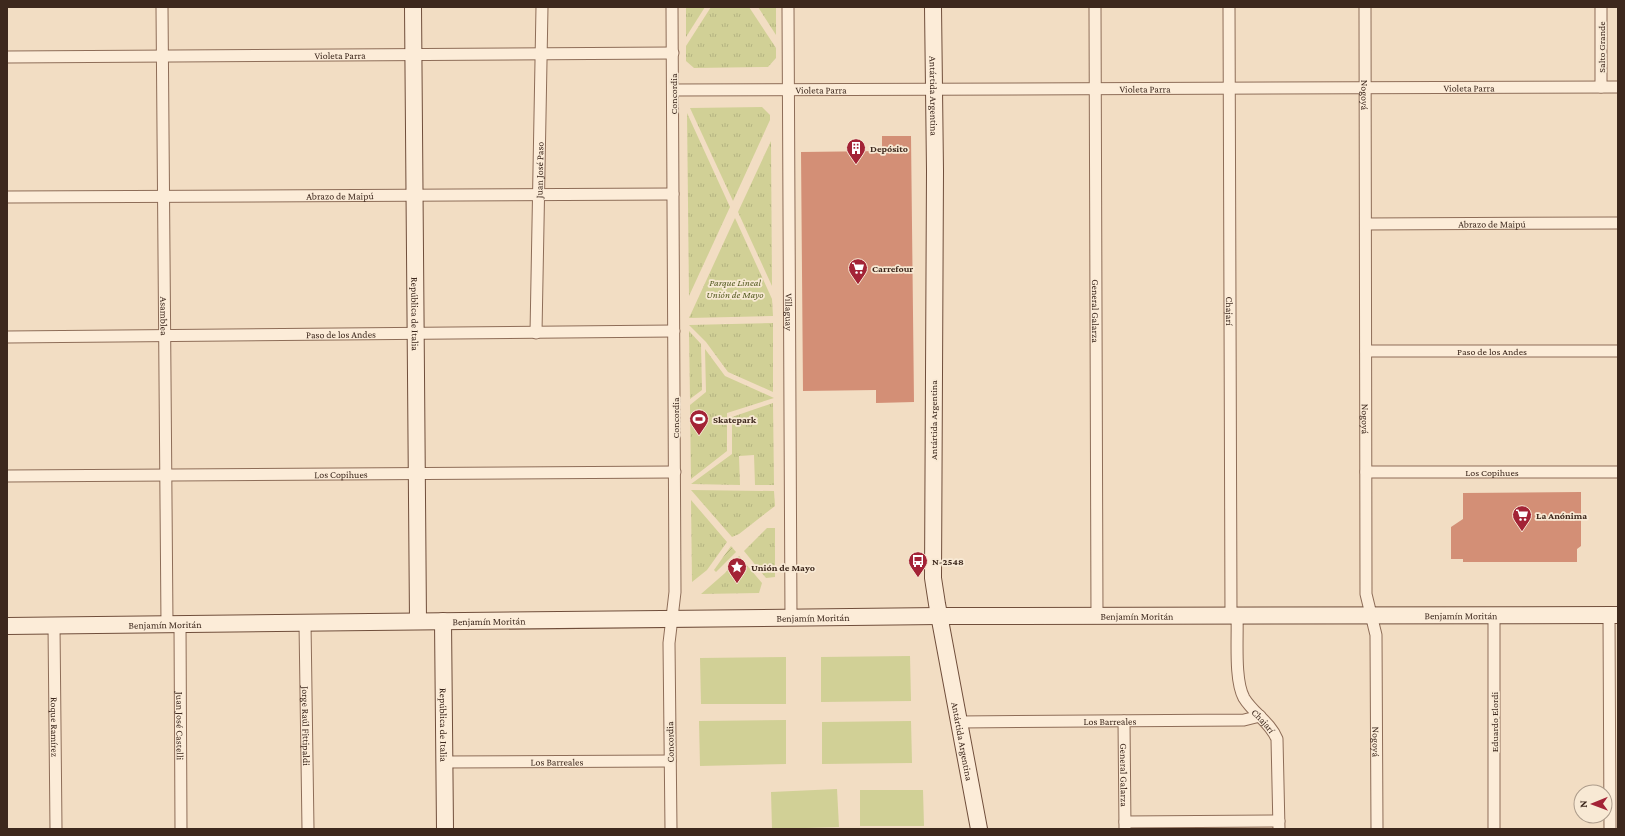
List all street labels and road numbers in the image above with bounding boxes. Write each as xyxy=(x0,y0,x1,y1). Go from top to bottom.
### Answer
street label: Salto Grande xyxy=(1596,21,1607,73)
street label: Violeta Parra xyxy=(314,49,366,61)
street label: Antártida Argentina xyxy=(928,56,940,136)
street label: Concordia xyxy=(668,73,679,115)
street label: Nogoyá xyxy=(1360,80,1371,111)
street label: Violeta Parra xyxy=(1443,82,1495,93)
street label: Violeta Parra xyxy=(1119,83,1171,94)
street label: Violeta Parra xyxy=(795,84,847,95)
street label: Juan José Paso xyxy=(533,142,545,200)
street label: Abrazo de Maipú xyxy=(306,190,374,201)
street label: Abrazo de Maipú xyxy=(1458,218,1526,229)
street label: República de Italia xyxy=(410,277,421,351)
street label: General Galarza xyxy=(1090,279,1102,343)
street label: Villaguay xyxy=(784,293,795,331)
street label: Asamblea xyxy=(159,296,170,336)
street label: Chajarí xyxy=(1223,296,1236,326)
street label: Paso de los Andes xyxy=(306,328,376,340)
street label: Paso de los Andes xyxy=(1457,346,1527,357)
street label: Antártida Argentina xyxy=(928,380,939,460)
street label: Concordia xyxy=(670,397,681,439)
street label: Nogoyá xyxy=(1360,404,1371,435)
street label: Los Copihues xyxy=(1465,467,1519,478)
street label: Los Copihues xyxy=(314,468,368,480)
street label: Benjamín Moritán xyxy=(1100,610,1174,622)
street label: Benjamín Moritán xyxy=(1424,610,1498,622)
street label: Benjamín Moritán xyxy=(776,611,850,624)
street label: Benjamín Moritán xyxy=(452,615,526,628)
street label: Benjamín Moritán xyxy=(128,618,202,631)
street label: Jorge Raúl Fittipaldi xyxy=(300,685,313,766)
street label: República de Italia xyxy=(438,688,450,762)
street label: Juan José Castelli xyxy=(175,691,186,761)
street label: Eduardo Elordi xyxy=(1489,691,1500,752)
street label: Roque Ramírez xyxy=(49,697,61,757)
street label: Antártida Argentina xyxy=(950,701,975,782)
street label: Chajarí xyxy=(1250,706,1278,735)
street label: Los Barreales xyxy=(1084,715,1137,727)
street label: Concordia xyxy=(664,721,676,763)
street label: Nogoyá xyxy=(1371,727,1382,757)
street label: General Galarza xyxy=(1119,743,1130,807)
street label: Los Barreales xyxy=(531,756,583,767)

